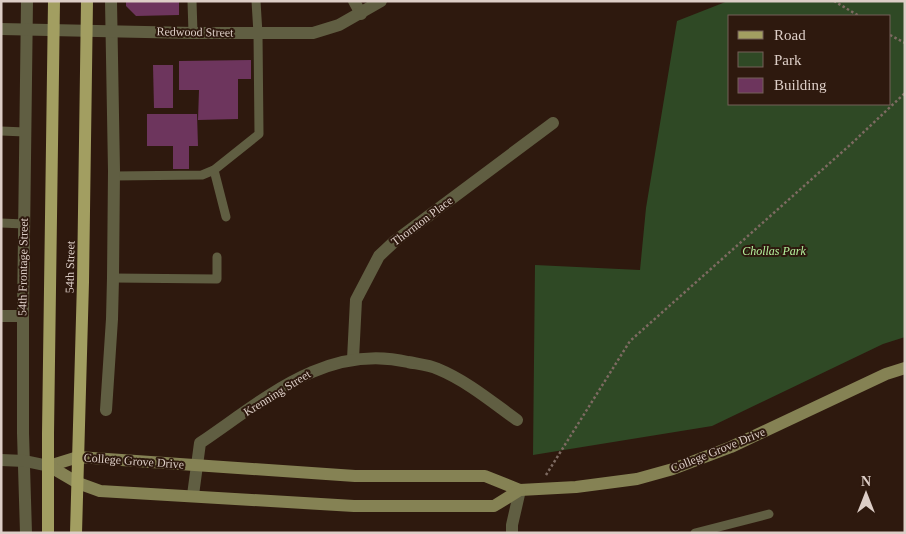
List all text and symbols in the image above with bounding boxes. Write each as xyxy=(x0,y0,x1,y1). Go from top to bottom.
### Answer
legend xyxy=(728,15,891,105)
street label: Redwood Street xyxy=(156,24,234,40)
text: Road xyxy=(774,27,806,43)
text: Park xyxy=(774,52,802,68)
text: Building xyxy=(774,77,827,93)
street label: Thornton Place xyxy=(388,193,456,249)
street label: 54th Frontage Street xyxy=(15,217,31,316)
street label: 54th Street xyxy=(63,240,77,293)
park label: Chollas Park xyxy=(742,244,807,258)
street label: Krenning Street xyxy=(241,366,314,419)
street label: College Grove Drive xyxy=(669,425,767,475)
street label: College Grove Drive xyxy=(83,451,185,471)
north arrow xyxy=(841,469,891,519)
text: N xyxy=(861,474,871,489)

